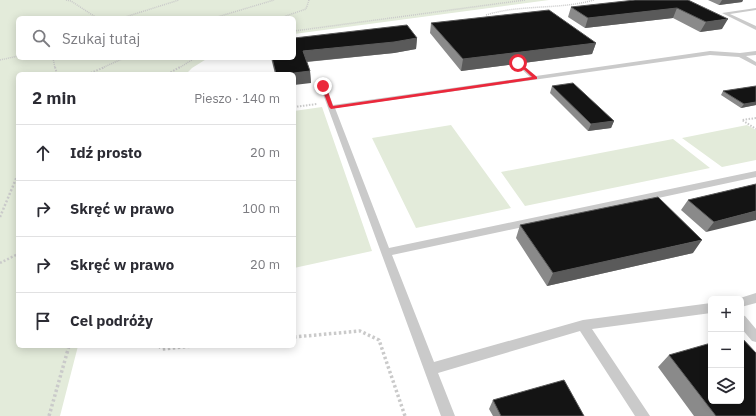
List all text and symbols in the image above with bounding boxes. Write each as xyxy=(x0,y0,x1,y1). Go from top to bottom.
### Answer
search box xyxy=(16,16,296,60)
icon: search xyxy=(30,27,52,49)
text: Szukaj tutaj xyxy=(62,29,140,48)
route start xyxy=(509,54,527,72)
route end xyxy=(314,77,332,95)
text: 2 min xyxy=(32,87,76,109)
text: Pieszo · 140 m xyxy=(194,90,280,107)
icon: ahead xyxy=(32,142,54,164)
text: Idź prosto xyxy=(70,143,142,162)
text: 20 m xyxy=(250,144,280,161)
icon: right xyxy=(32,198,54,220)
text: Skręć w prawo xyxy=(70,199,174,218)
text: 100 m xyxy=(242,200,280,217)
icon: right xyxy=(32,254,54,276)
text: Skręć w prawo xyxy=(70,255,174,274)
text: 20 m xyxy=(250,256,280,273)
map controls xyxy=(708,296,744,404)
button: + xyxy=(708,296,744,332)
icon: arrive xyxy=(32,310,54,332)
text: Cel podróży xyxy=(70,311,153,330)
button: − xyxy=(708,332,744,368)
button: layers xyxy=(708,368,744,404)

